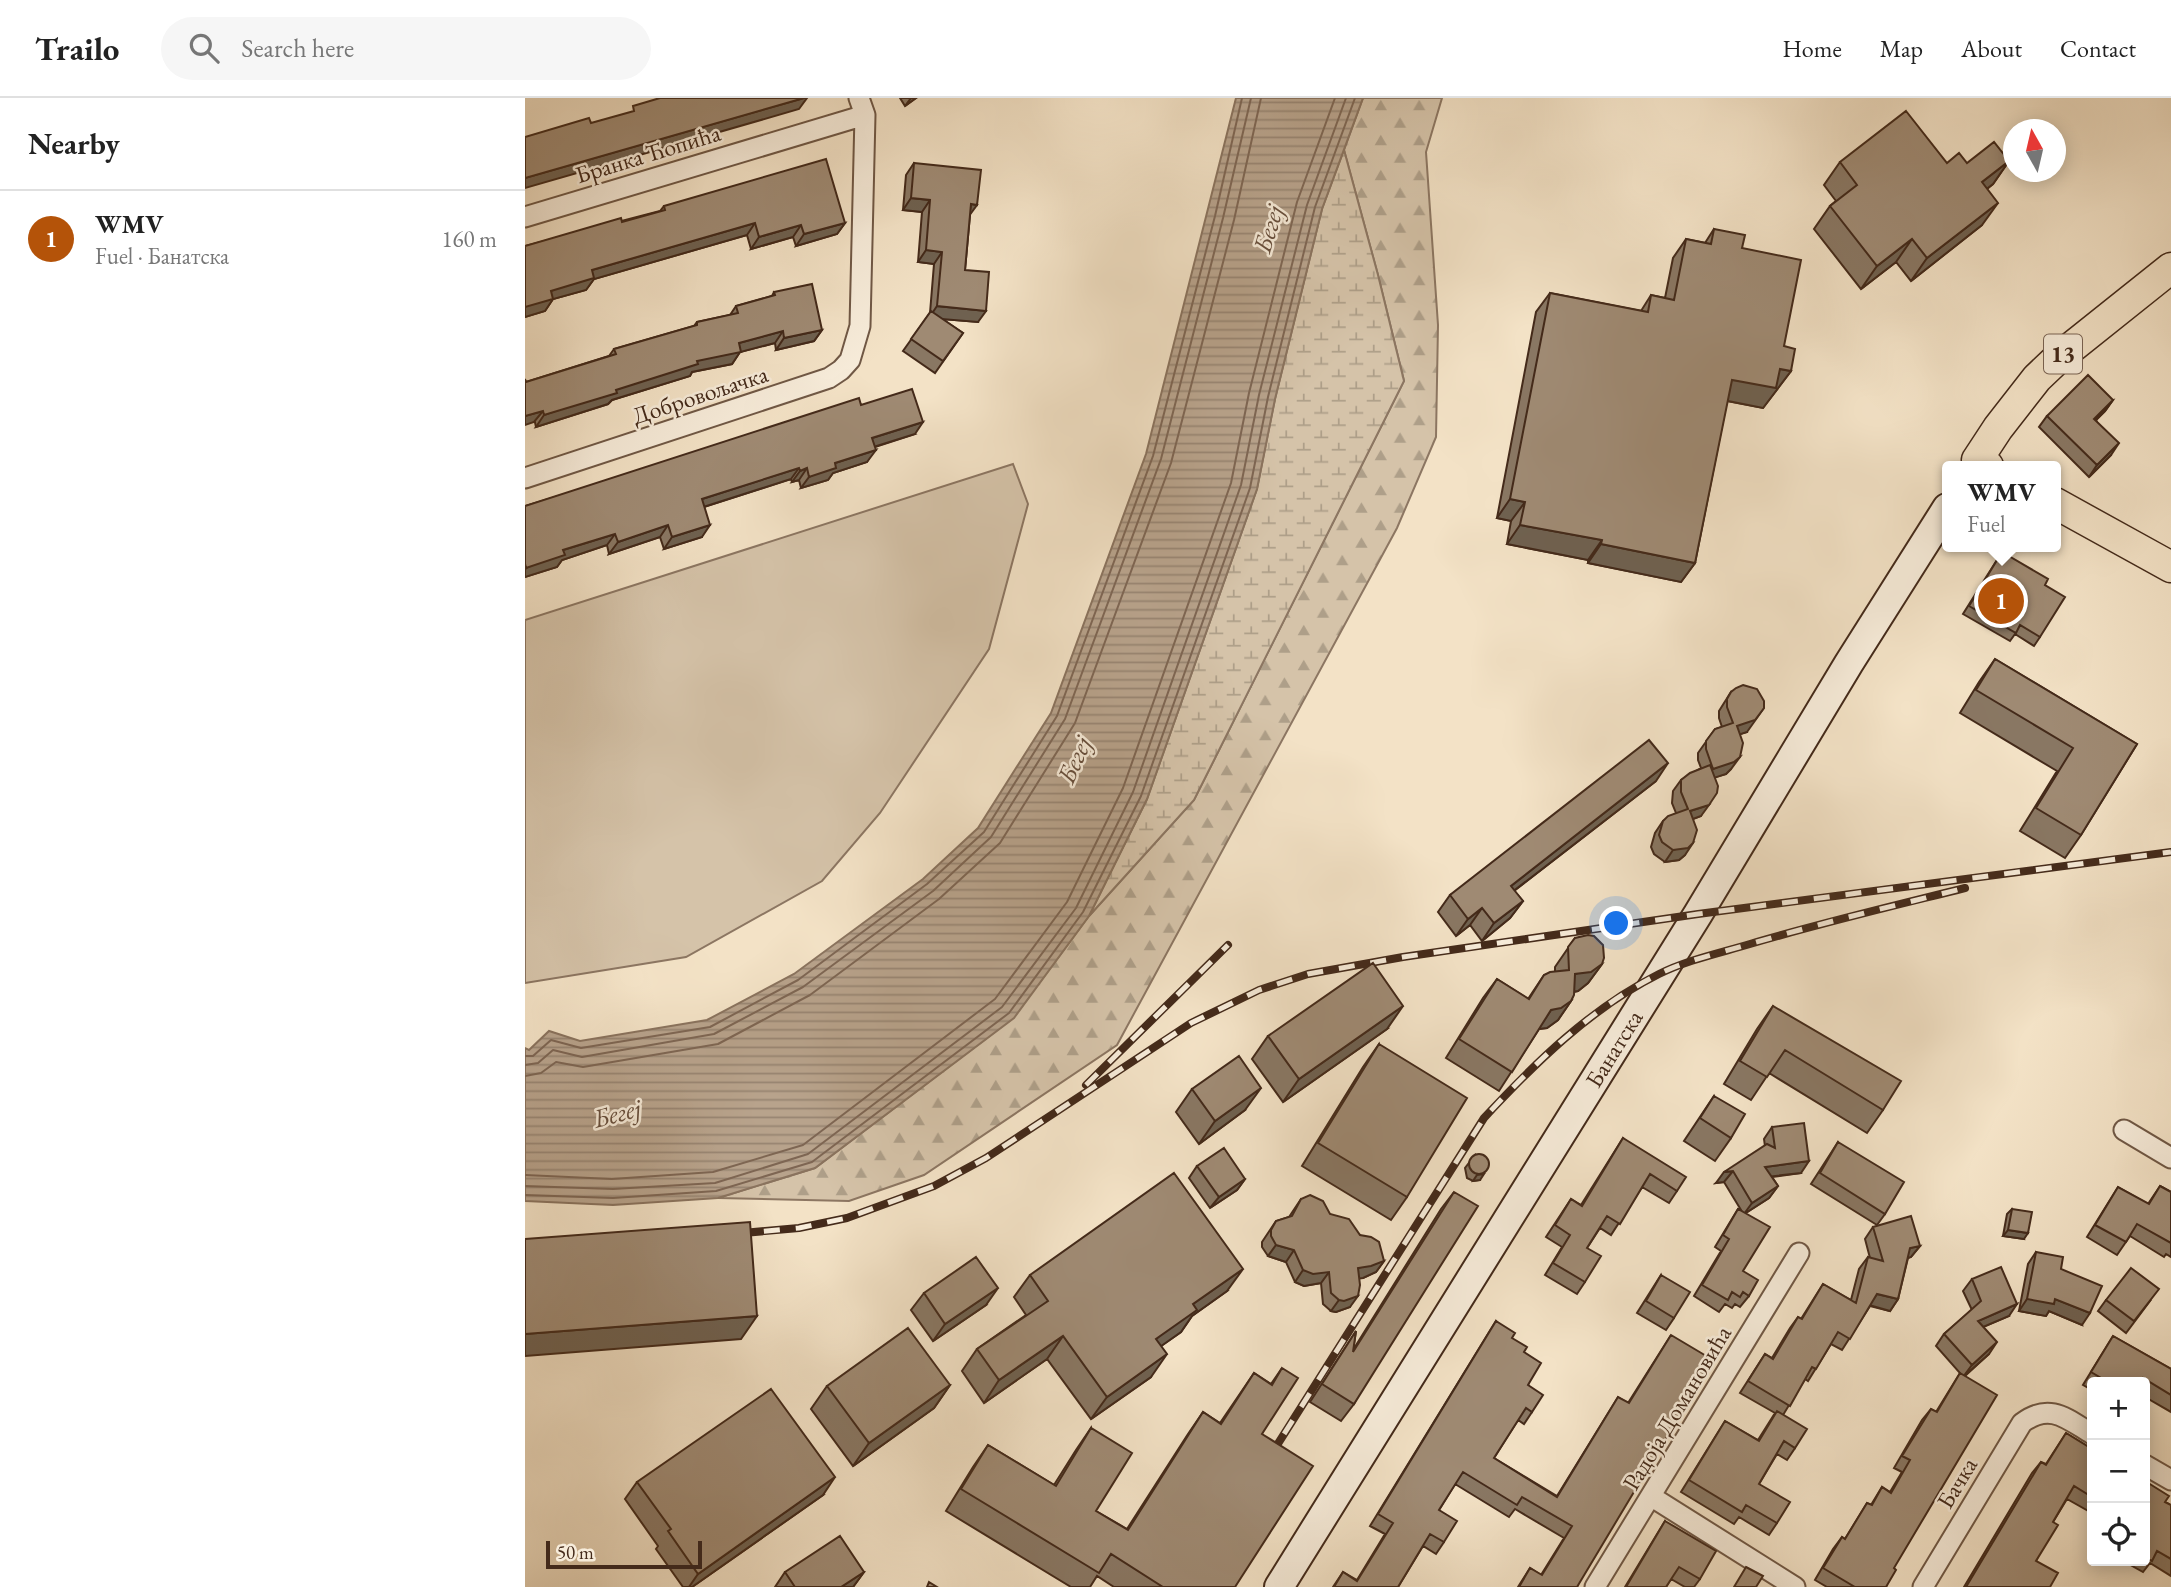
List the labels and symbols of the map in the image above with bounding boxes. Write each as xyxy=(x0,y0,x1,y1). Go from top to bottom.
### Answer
street label: Бранка Ћопића xyxy=(572,117,725,190)
north arrow xyxy=(2003,119,2066,182)
water label: Бегеј xyxy=(1244,200,1292,258)
road number: 13 xyxy=(2044,334,2082,374)
street label: Добровољачка xyxy=(628,358,772,431)
pin: 1 xyxy=(1978,575,2024,627)
water label: Бегеј xyxy=(1048,730,1100,790)
your location xyxy=(1599,906,1633,940)
street label: Банатска xyxy=(1578,1004,1650,1093)
water label: Бегеј xyxy=(588,1090,646,1136)
street label: Радоја Домановића xyxy=(1615,1319,1738,1496)
street label: Бачка xyxy=(1929,1451,1984,1514)
scale bar xyxy=(546,1538,702,1570)

